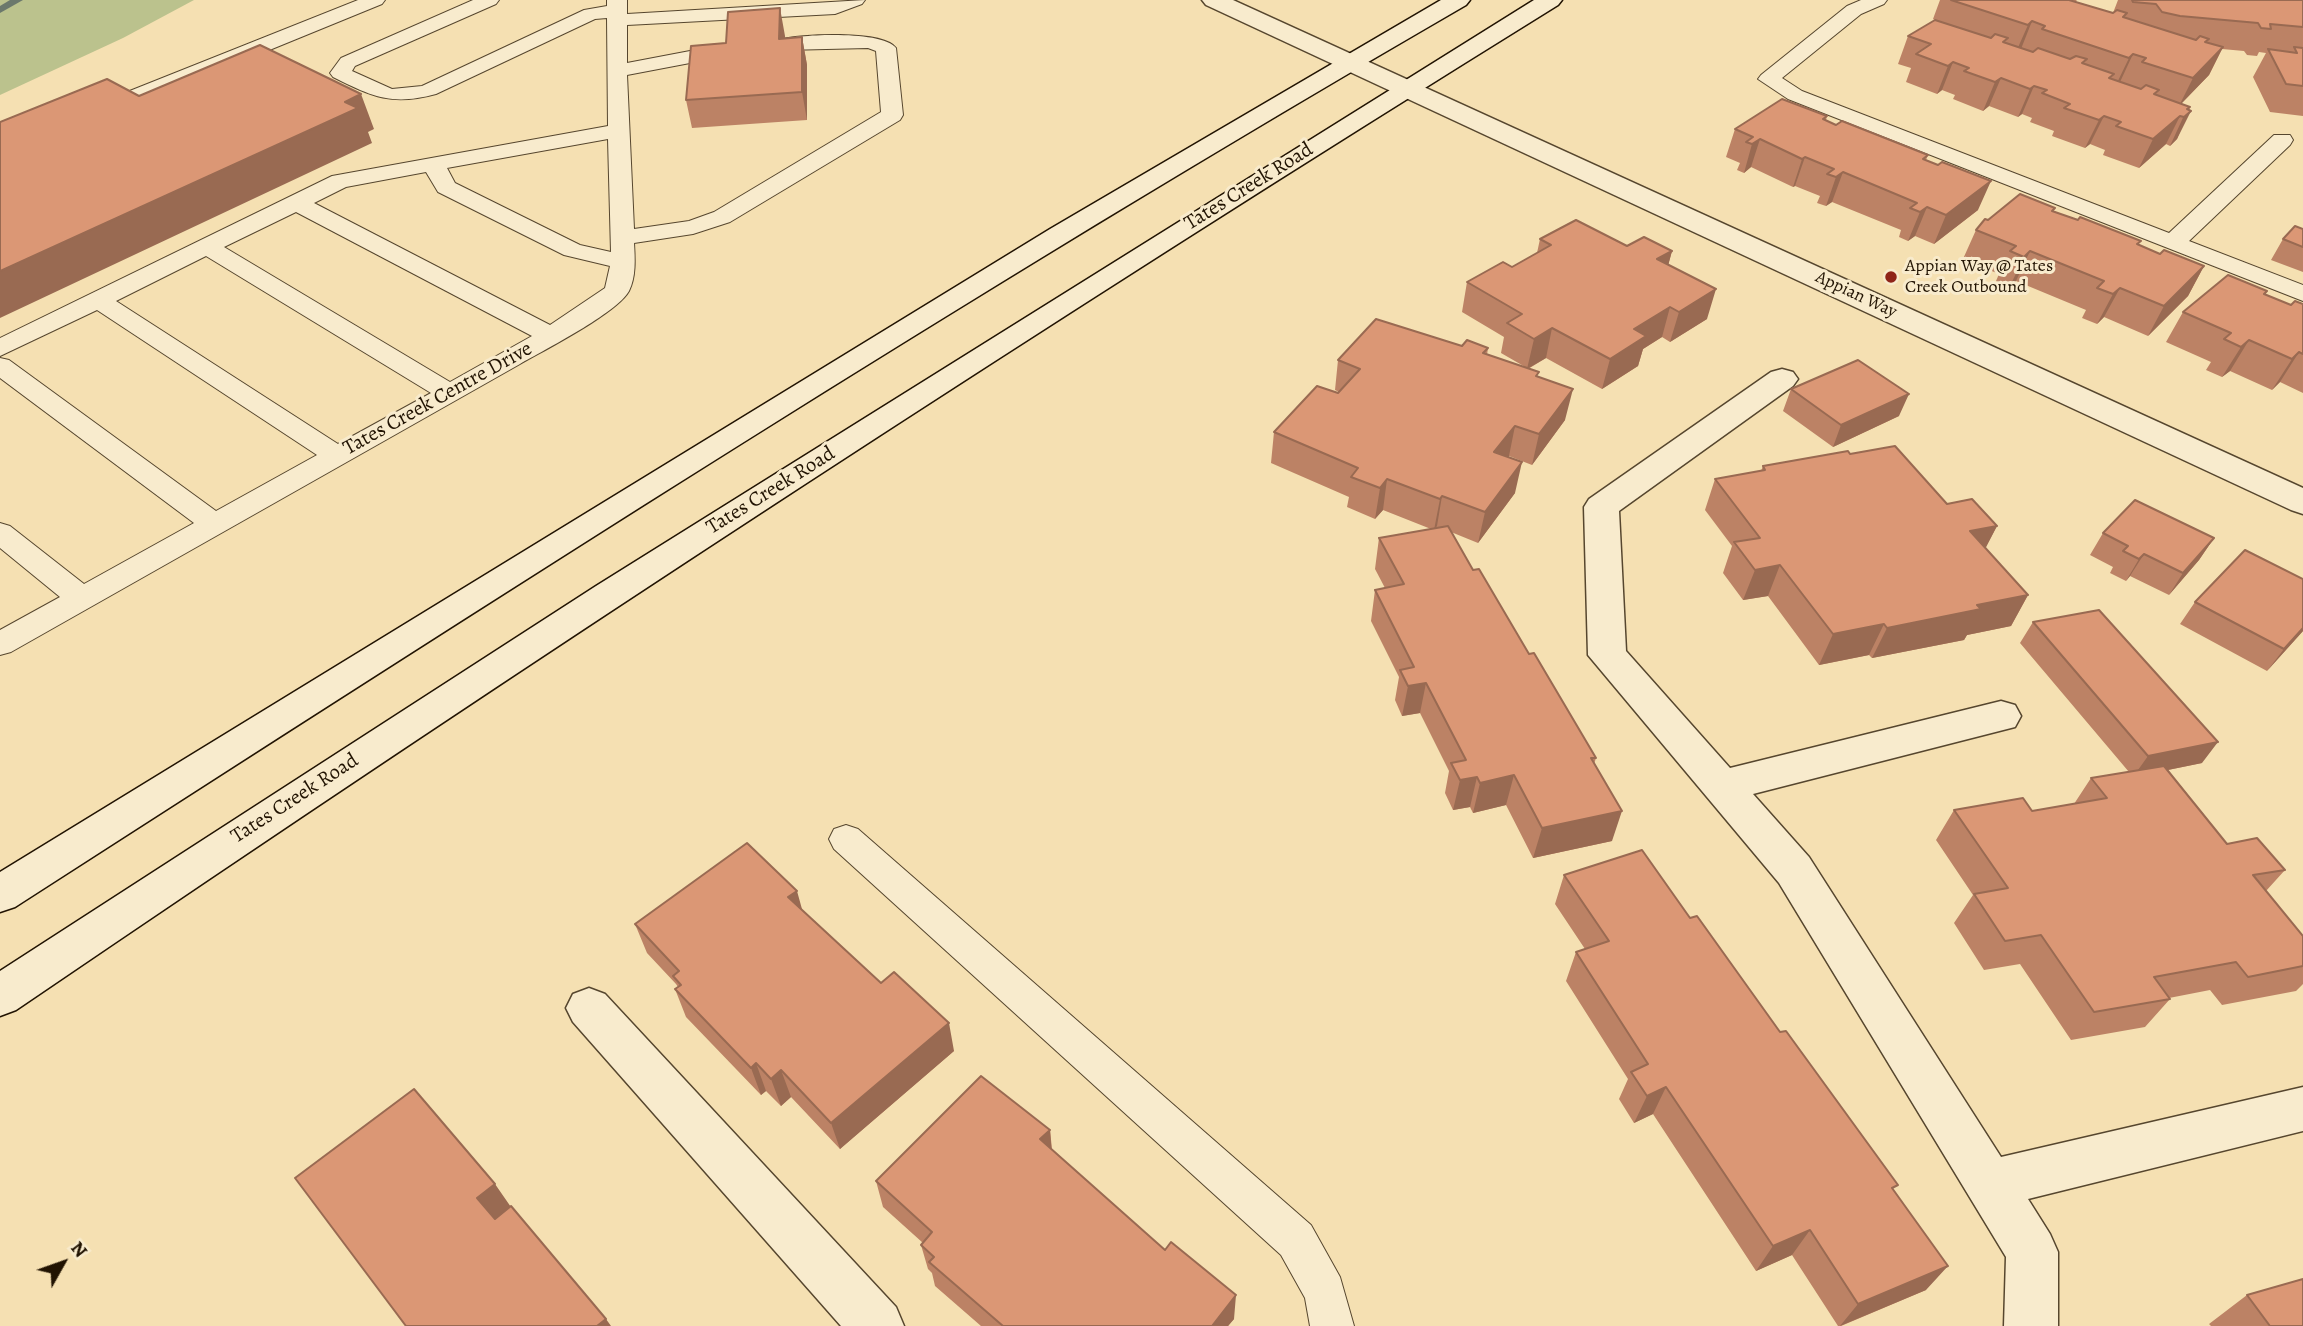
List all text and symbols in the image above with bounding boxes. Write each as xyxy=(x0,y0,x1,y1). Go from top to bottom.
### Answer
street label: Tates Creek Road xyxy=(1180,137,1318,237)
place label: Appian Way @ Tates Creek Outbound xyxy=(1905,256,2053,298)
street label: Appian Way xyxy=(1812,267,1900,323)
marker: Appian Way @ Tates Creek Outbound xyxy=(1883,269,1899,285)
street label: Tates Creek Centre Drive xyxy=(339,337,537,461)
street label: Tates Creek Road xyxy=(702,441,840,541)
street label: Tates Creek Road xyxy=(227,748,363,850)
north arrow xyxy=(28,1228,98,1298)
text: N xyxy=(65,1236,93,1263)

